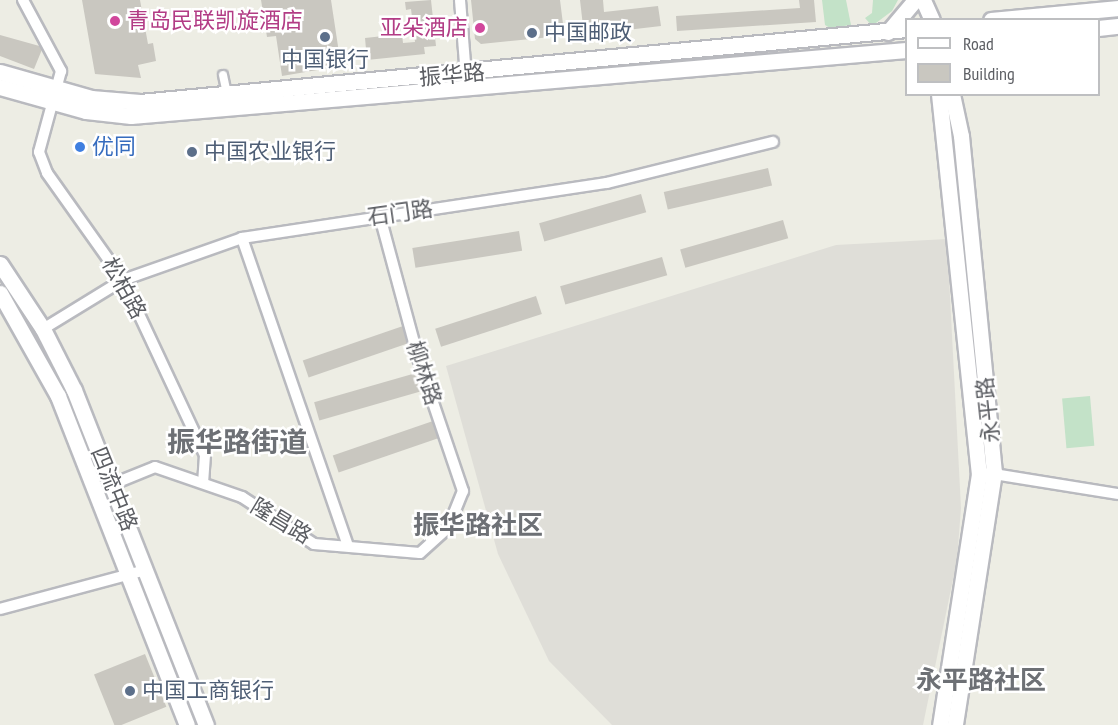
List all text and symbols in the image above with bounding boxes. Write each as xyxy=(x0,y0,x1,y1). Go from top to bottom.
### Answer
place label: 青岛民联凯旋酒店 xyxy=(127,8,303,34)
marker: 青岛民联凯旋酒店 xyxy=(108,14,122,28)
place label: 亚朵酒店 xyxy=(380,15,468,41)
legend xyxy=(905,18,1100,96)
place label: 中国邮政 xyxy=(544,20,632,46)
marker: 亚朵酒店 xyxy=(473,21,487,35)
marker: 中国邮政 xyxy=(525,26,539,40)
marker: 中国银行 xyxy=(318,30,332,44)
text: Road xyxy=(963,32,994,55)
place label: 中国银行 xyxy=(281,47,369,73)
street label: 振华路 xyxy=(418,59,486,91)
text: Building xyxy=(963,62,1015,85)
place label: 优同 xyxy=(92,134,136,160)
place label: 中国农业银行 xyxy=(204,139,336,165)
marker: 优同 xyxy=(73,140,87,154)
marker: 中国农业银行 xyxy=(185,145,199,159)
street label: 石门路 xyxy=(365,195,435,231)
street label: 松柏路 xyxy=(96,253,152,323)
street label: 柳林路 xyxy=(401,338,447,408)
street label: 永平路 xyxy=(971,376,1005,444)
district label: 振华路街道 xyxy=(167,425,307,459)
street label: 四流中路 xyxy=(85,443,143,535)
street label: 隆昌路 xyxy=(246,493,316,549)
district label: 振华路社区 xyxy=(413,509,543,541)
district label: 永平路社区 xyxy=(916,664,1046,696)
place label: 中国工商银行 xyxy=(142,678,274,704)
marker: 中国工商银行 xyxy=(123,684,137,698)

